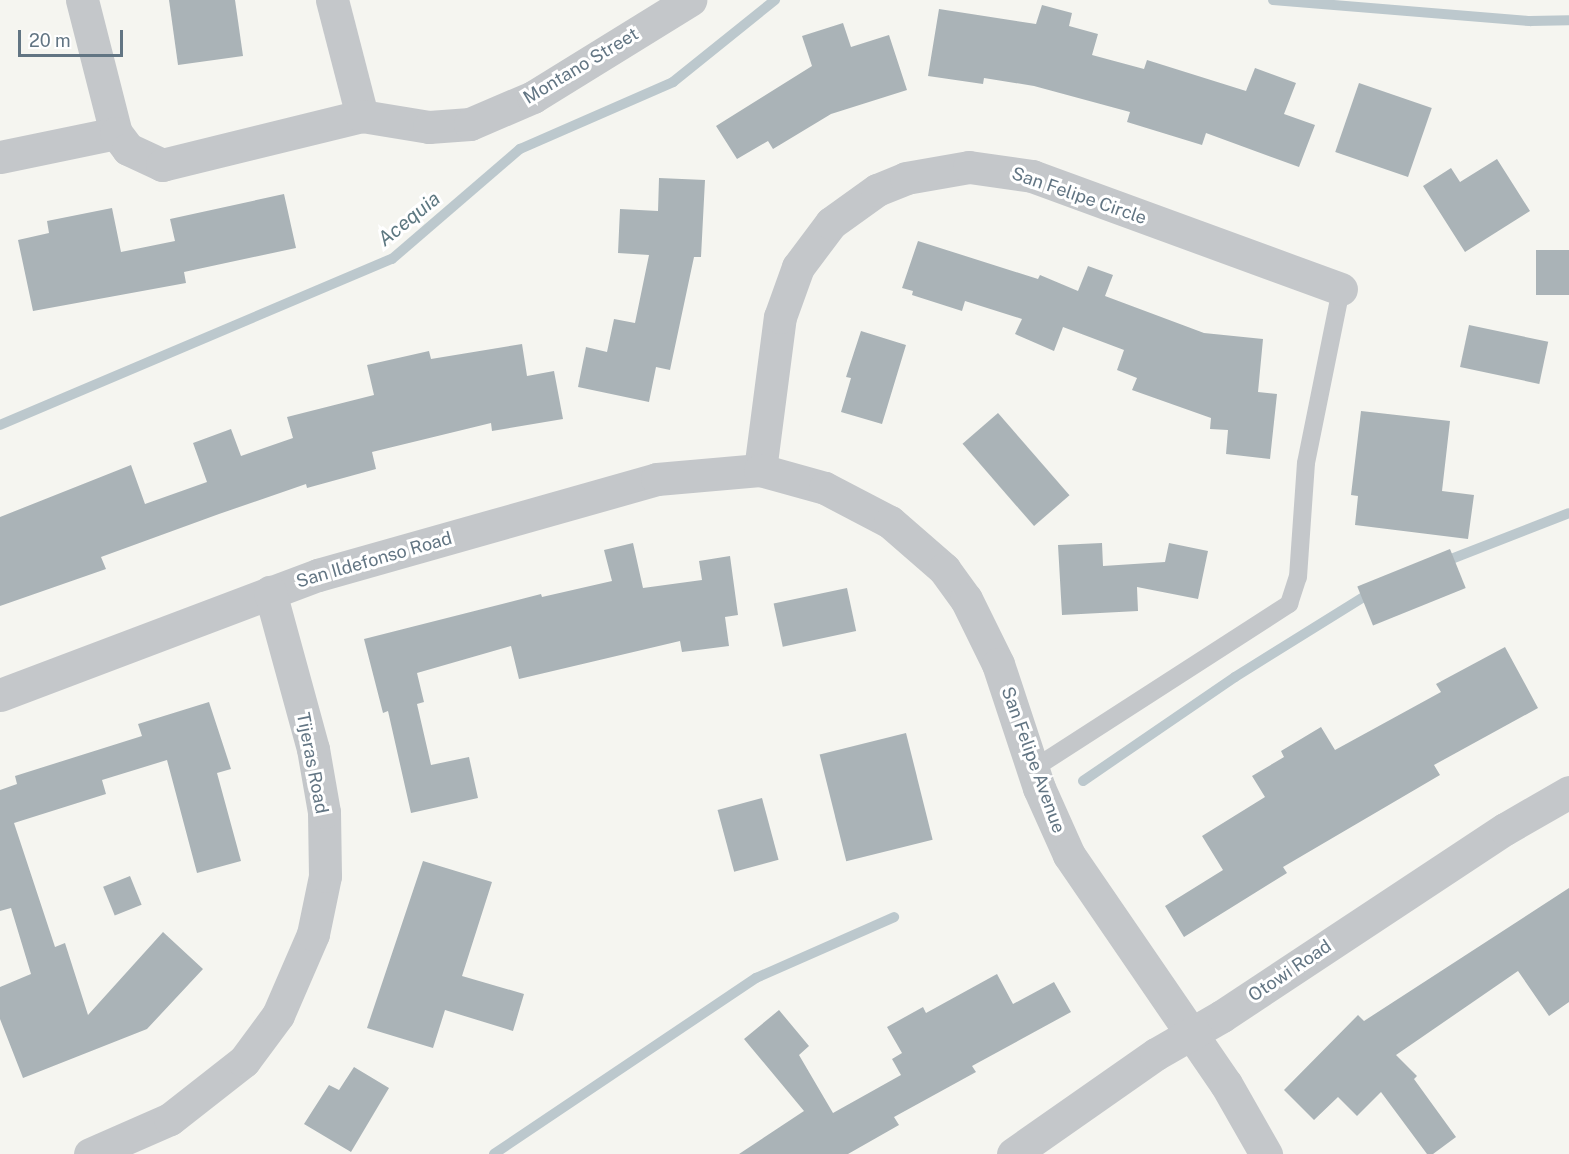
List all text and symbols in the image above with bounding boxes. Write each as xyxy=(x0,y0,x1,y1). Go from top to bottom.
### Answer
scale bar xyxy=(21,18,126,56)
street label: Montano Street xyxy=(520,23,642,109)
text: 20 m xyxy=(29,30,71,51)
street label: San Felipe Circle xyxy=(1009,163,1149,229)
water label: Acequia xyxy=(373,187,445,251)
street label: San Ildefonso Road xyxy=(294,527,454,593)
street label: San Felipe Avenue xyxy=(996,684,1070,836)
street label: Tijeras Road xyxy=(292,711,332,815)
street label: Otowi Road xyxy=(1244,935,1336,1007)

